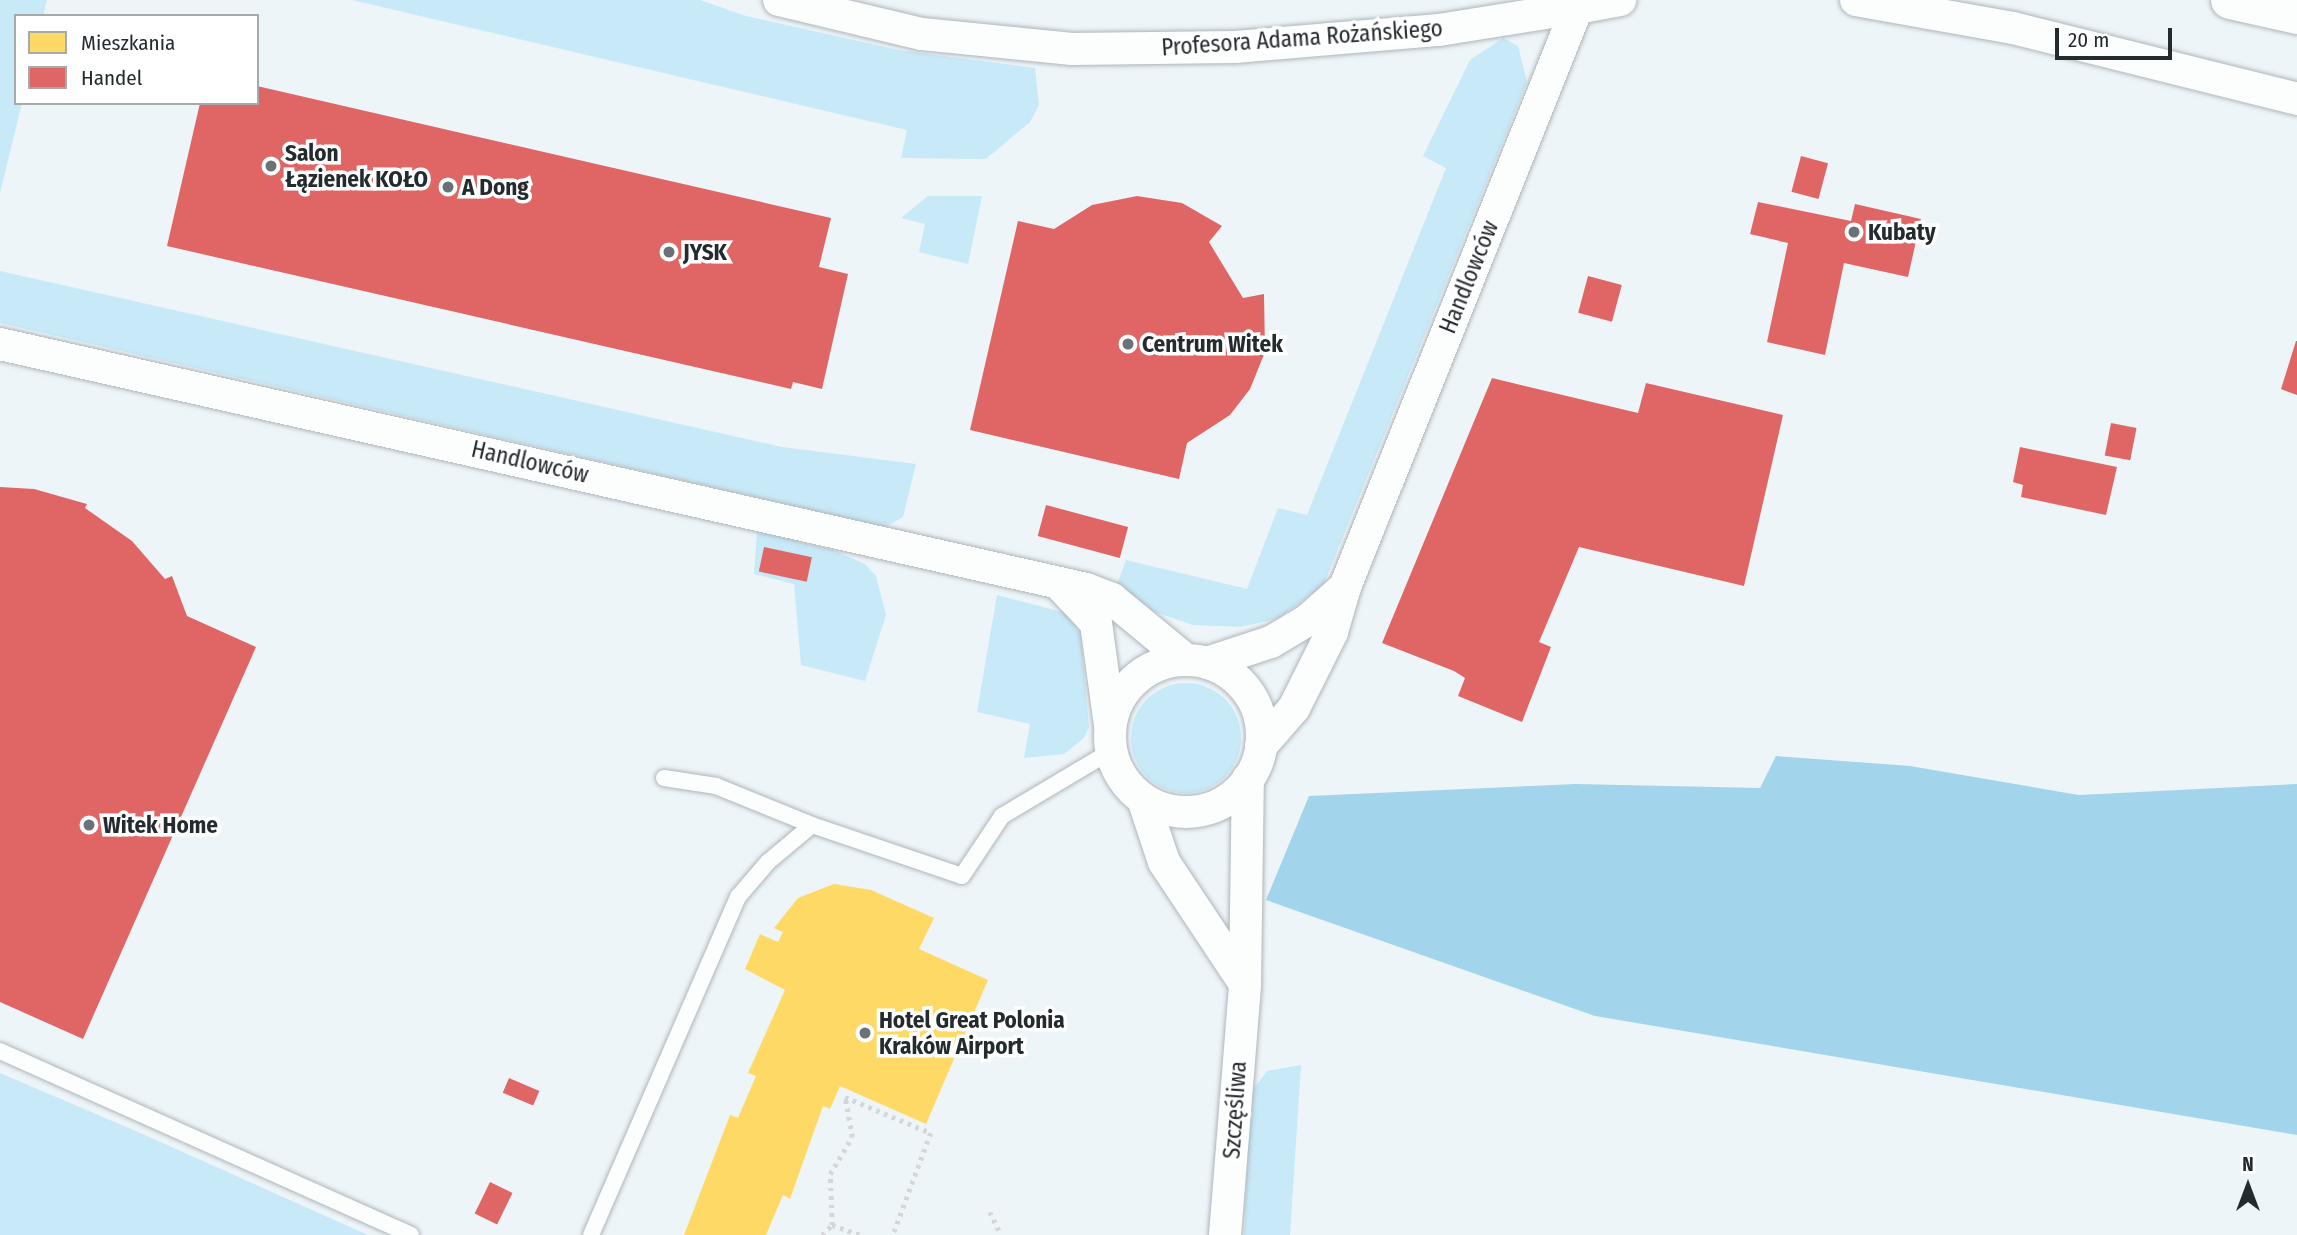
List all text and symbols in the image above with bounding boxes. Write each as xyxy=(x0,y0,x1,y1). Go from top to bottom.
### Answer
legend xyxy=(14,14,259,105)
street label: Profesora Adama Rożańskiego xyxy=(1161,14,1443,62)
scale bar xyxy=(2059,14,2176,58)
text: 20 m xyxy=(2068,27,2109,53)
text: Mieszkania xyxy=(81,30,175,56)
text: Handel xyxy=(81,65,142,91)
place label: Salon Łązienek KOŁO xyxy=(285,139,428,193)
marker: Salon Łązienek KOŁO xyxy=(263,158,279,174)
place label: A Dong xyxy=(462,173,529,201)
marker: A Dong xyxy=(440,179,456,195)
street label: Handlowców xyxy=(1434,217,1504,337)
place label: Kubaty xyxy=(1868,218,1936,246)
marker: Kubaty xyxy=(1846,224,1862,240)
place label: JYSK xyxy=(683,238,727,266)
marker: JYSK xyxy=(661,244,677,260)
place label: Centrum Witek xyxy=(1142,330,1283,358)
marker: Centrum Witek xyxy=(1120,336,1136,352)
street label: Handlowców xyxy=(469,435,591,489)
place label: Witek Home xyxy=(103,811,218,839)
marker: Witek Home xyxy=(81,817,97,833)
place label: Hotel Great Polonia Kraków Airport xyxy=(879,1006,1065,1060)
marker: Hotel Great Polonia Kraków Airport xyxy=(857,1025,873,1041)
street label: Szczęśliwa xyxy=(1218,1060,1252,1160)
north arrow xyxy=(2213,1151,2283,1221)
text: N xyxy=(2242,1153,2254,1176)

